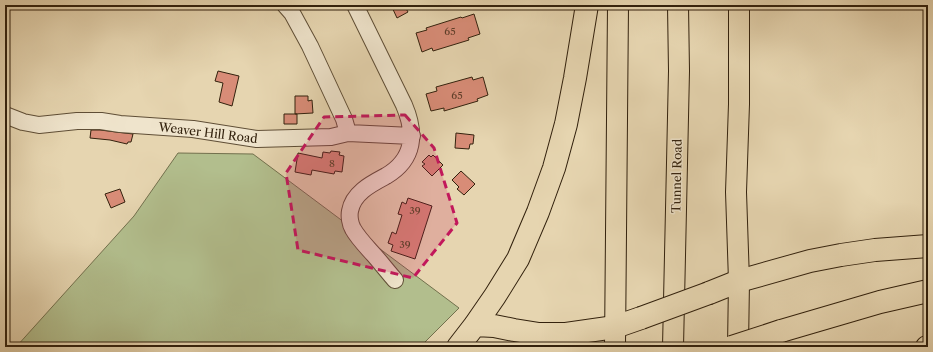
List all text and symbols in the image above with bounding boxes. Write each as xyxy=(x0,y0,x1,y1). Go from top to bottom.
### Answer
house number: 65 xyxy=(444,25,456,38)
house number: 65 xyxy=(451,89,463,102)
street label: Weaver Hill Road xyxy=(157,119,259,146)
street label: Tunnel Road xyxy=(668,138,685,213)
house number: 8 xyxy=(329,157,335,170)
house number: 39 xyxy=(409,204,421,217)
house number: 39 xyxy=(399,238,411,251)

